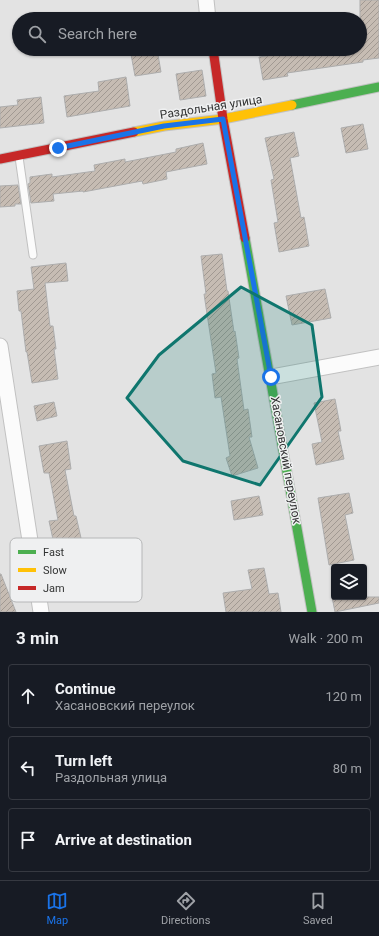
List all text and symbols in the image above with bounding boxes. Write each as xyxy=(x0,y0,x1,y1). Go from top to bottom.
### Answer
search box xyxy=(12,12,367,56)
icon: search xyxy=(26,23,48,45)
text: Search here xyxy=(58,25,137,43)
street label: Раздольная улица xyxy=(159,92,263,122)
route end xyxy=(49,139,67,157)
route start xyxy=(262,368,280,386)
street label: Хасановский переулок xyxy=(268,395,304,525)
legend xyxy=(10,538,142,602)
text: Fast xyxy=(43,546,65,559)
text: Slow xyxy=(43,564,67,577)
map controls xyxy=(331,564,367,600)
button: layers xyxy=(331,564,367,600)
text: Jam xyxy=(43,582,65,595)
text: 3 min xyxy=(16,628,59,648)
text: Walk · 200 m xyxy=(288,631,363,646)
text: Continue xyxy=(55,680,116,698)
icon: ahead xyxy=(17,685,39,707)
text: 120 m xyxy=(325,689,362,704)
text: Хасановский переулок xyxy=(55,698,195,713)
text: Turn left xyxy=(55,752,112,770)
icon: left xyxy=(17,757,39,779)
text: 80 m xyxy=(333,761,362,776)
text: Раздольная улица xyxy=(55,770,167,785)
icon: arrive xyxy=(17,829,39,851)
text: Arrive at destination xyxy=(55,831,192,849)
tab: Map xyxy=(46,890,68,927)
tab: Directions xyxy=(161,890,210,927)
tab: Saved xyxy=(303,890,333,927)

